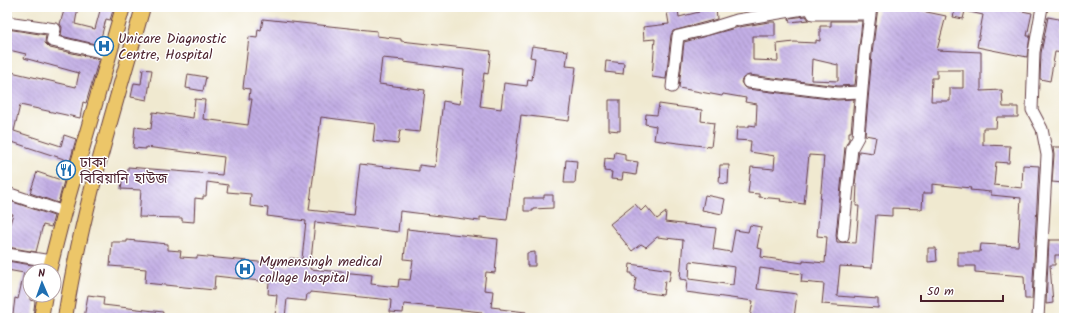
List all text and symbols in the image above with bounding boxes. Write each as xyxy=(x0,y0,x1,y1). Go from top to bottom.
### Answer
place label: Unicare Diagnostic Centre, Hospital xyxy=(118,28,227,66)
hospital icon: Unicare Diagnostic Centre, Hospital xyxy=(93,35,115,57)
place label: ঢাকা বিরিয়ানি হাউজ xyxy=(79,152,169,190)
restaurant icon: ঢাকা বিরিয়ানি হাউজ xyxy=(55,159,77,181)
place label: Mymensingh medical collage hospital xyxy=(259,251,383,289)
hospital icon: Mymensingh medical collage hospital xyxy=(234,258,256,280)
north arrow xyxy=(22,263,62,303)
text: N xyxy=(38,265,46,283)
scale bar xyxy=(921,277,1003,303)
text: 50 m xyxy=(927,282,954,301)

